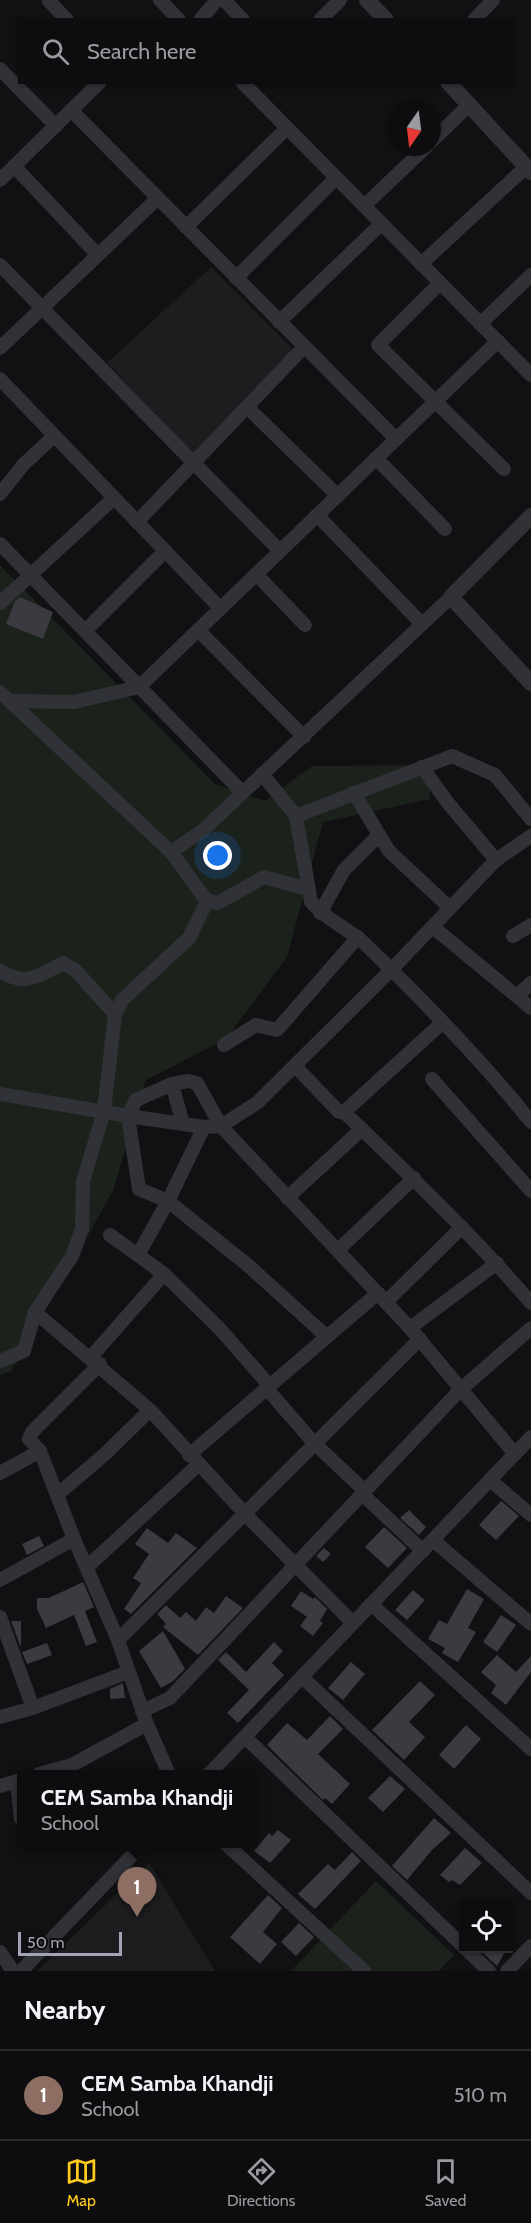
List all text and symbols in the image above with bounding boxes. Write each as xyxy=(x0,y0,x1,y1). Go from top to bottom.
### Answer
search box xyxy=(18,18,513,84)
icon: search xyxy=(39,35,72,68)
text: Search here xyxy=(87,38,196,65)
north arrow xyxy=(387,102,441,156)
your location xyxy=(203,841,232,870)
popup xyxy=(17,1770,257,1848)
text: CEM Samba Khandji xyxy=(41,1784,233,1811)
text: School xyxy=(41,1811,99,1835)
pin: 1 xyxy=(118,1868,156,1917)
map controls xyxy=(459,1899,513,1953)
button: locate xyxy=(459,1899,513,1953)
scale bar xyxy=(18,1929,122,1956)
text: 50 m xyxy=(27,1933,64,1952)
text: Nearby xyxy=(24,1994,105,2026)
text: CEM Samba Khandji xyxy=(81,2070,274,2097)
text: 1 xyxy=(40,2083,47,2107)
text: 510 m xyxy=(454,2083,507,2107)
text: School xyxy=(81,2097,139,2121)
tab: Map xyxy=(65,2155,98,2210)
tab: Directions xyxy=(227,2155,295,2210)
tab: Saved xyxy=(425,2155,466,2210)

